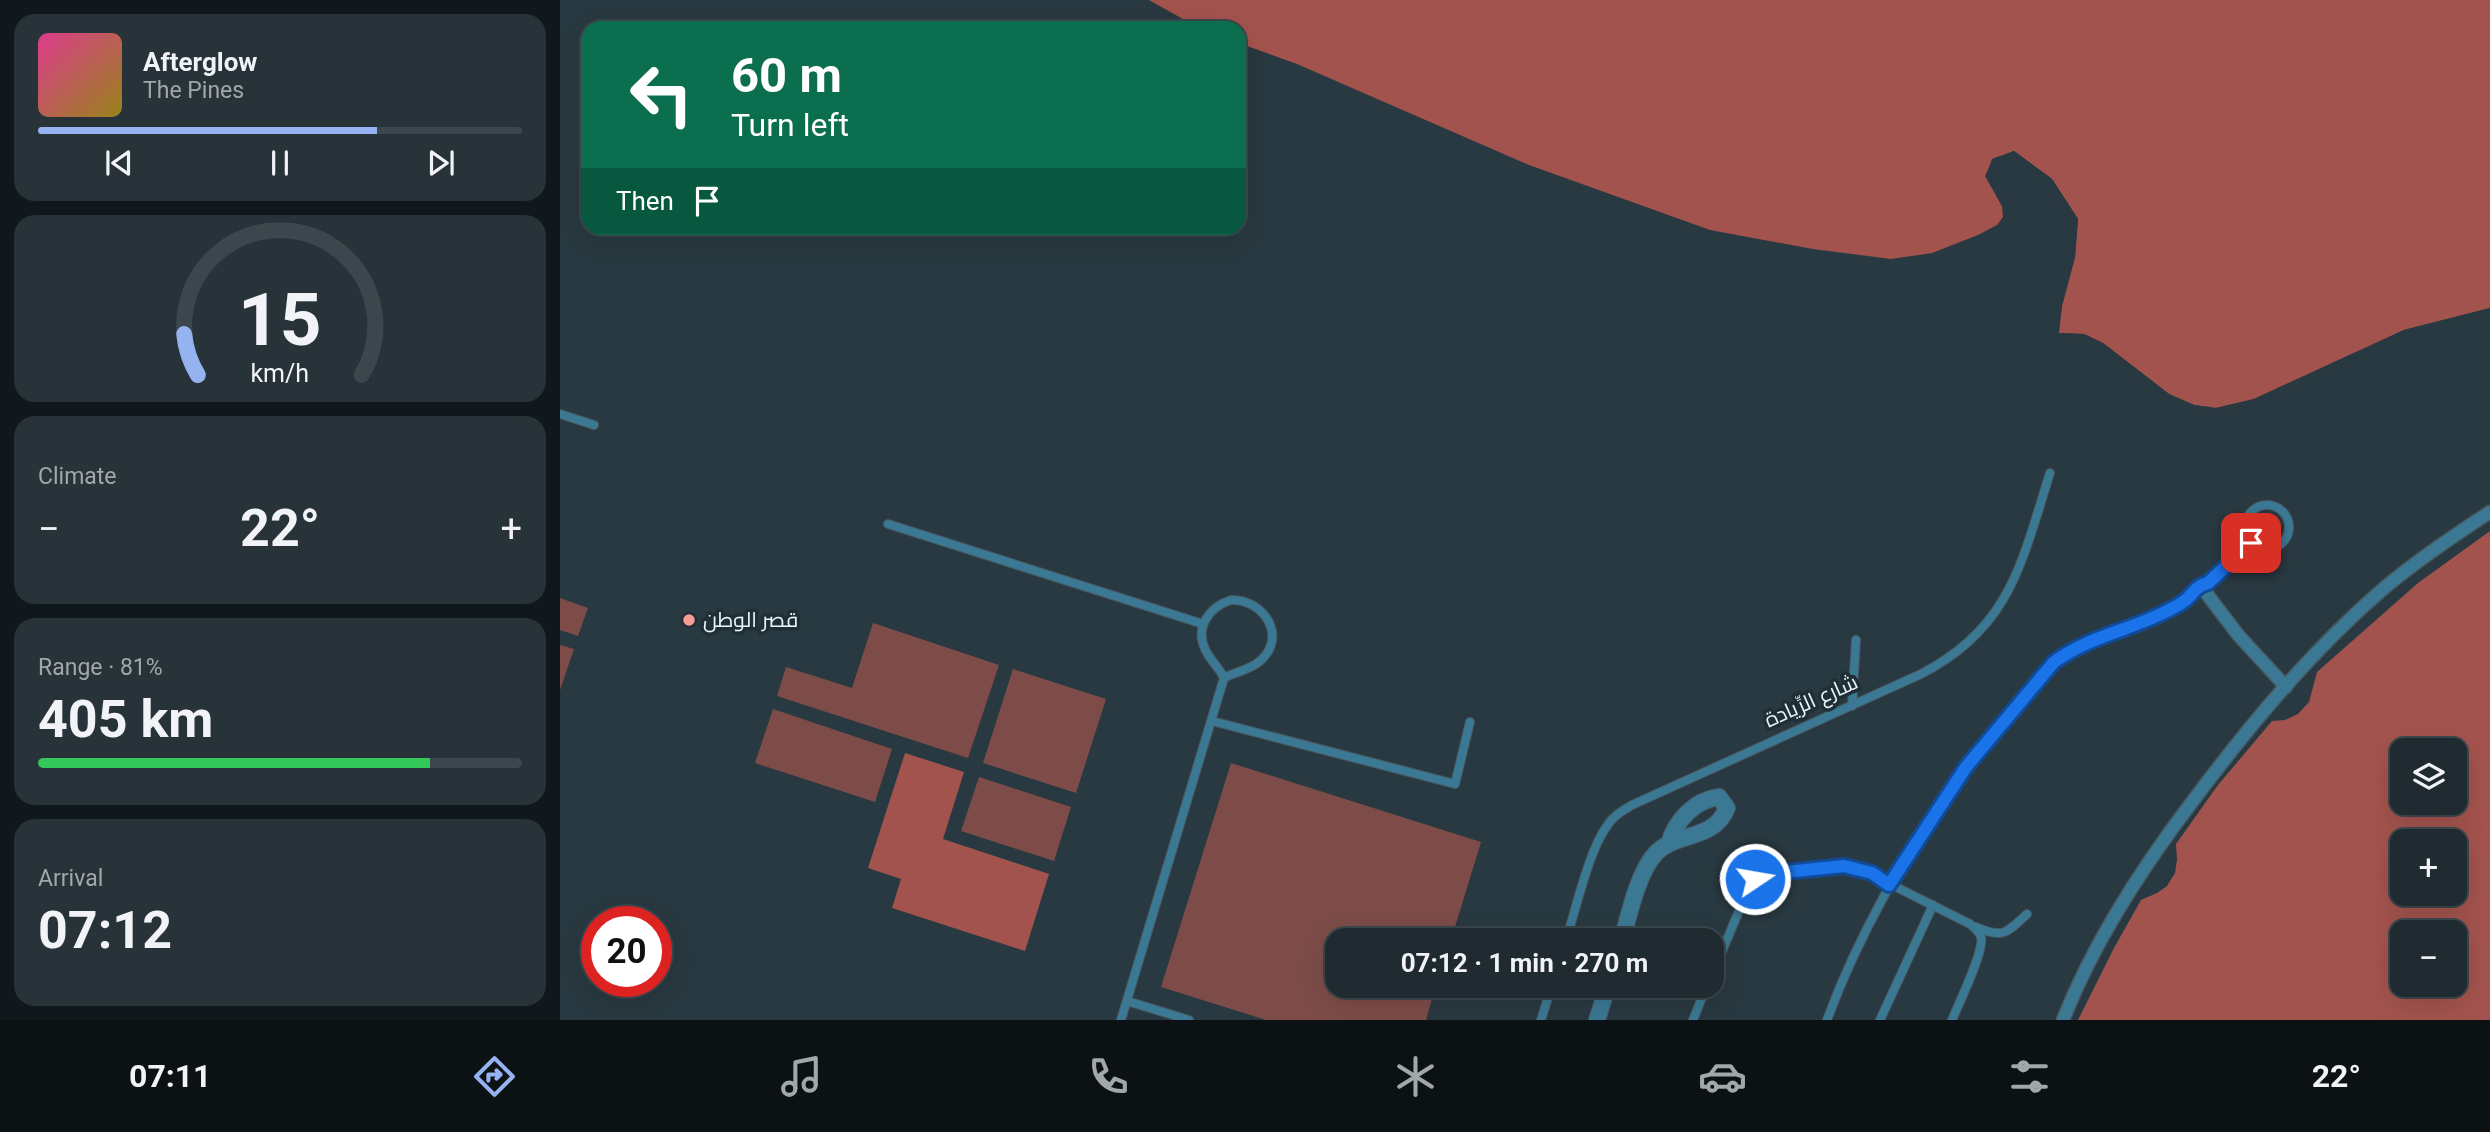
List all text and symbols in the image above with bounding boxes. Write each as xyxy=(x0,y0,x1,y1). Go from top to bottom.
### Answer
text: Afterglow xyxy=(143,47,257,77)
text: 60 m xyxy=(731,47,842,104)
icon: left xyxy=(616,49,707,140)
text: The Pines xyxy=(143,77,244,104)
text: Turn left xyxy=(731,106,849,144)
icon: previous xyxy=(100,144,138,182)
icon: pause xyxy=(261,144,299,182)
icon: next xyxy=(422,144,460,182)
icon: arrive xyxy=(688,182,726,220)
text: Then xyxy=(616,186,674,216)
text: 15 xyxy=(238,277,322,363)
text: km/h xyxy=(251,359,309,388)
text: Climate xyxy=(38,463,117,490)
text: 22° xyxy=(240,498,320,559)
text: − xyxy=(38,507,60,551)
text: + xyxy=(500,507,522,551)
pin xyxy=(2221,513,2281,573)
icon: arrive xyxy=(2232,524,2270,562)
place label: قصر الوطن xyxy=(703,608,798,633)
marker: قصر الوطن xyxy=(681,612,697,628)
text: Range · 81% xyxy=(38,654,163,681)
street label: شارع الرِّيادة xyxy=(1761,670,1862,734)
text: 405 km xyxy=(38,689,213,750)
map controls xyxy=(2390,738,2467,997)
button: layers xyxy=(2390,738,2467,815)
button: + xyxy=(2390,829,2467,906)
position arrow xyxy=(1718,842,1792,916)
text: Arrival xyxy=(38,865,103,892)
text: 07:12 xyxy=(38,900,172,961)
speed limit sign: 20 xyxy=(581,906,672,997)
button: − xyxy=(2390,920,2467,997)
text: 07:12 · 1 min · 270 m xyxy=(1401,948,1648,978)
icon: directions xyxy=(470,1052,519,1101)
icon: music xyxy=(777,1052,826,1101)
icon: phone xyxy=(1084,1052,1133,1101)
icon: climate xyxy=(1391,1052,1440,1101)
icon: car xyxy=(1698,1052,1747,1101)
icon: filters xyxy=(2005,1052,2054,1101)
text: 07:11 xyxy=(129,1057,211,1095)
text: 22° xyxy=(2312,1057,2361,1095)

